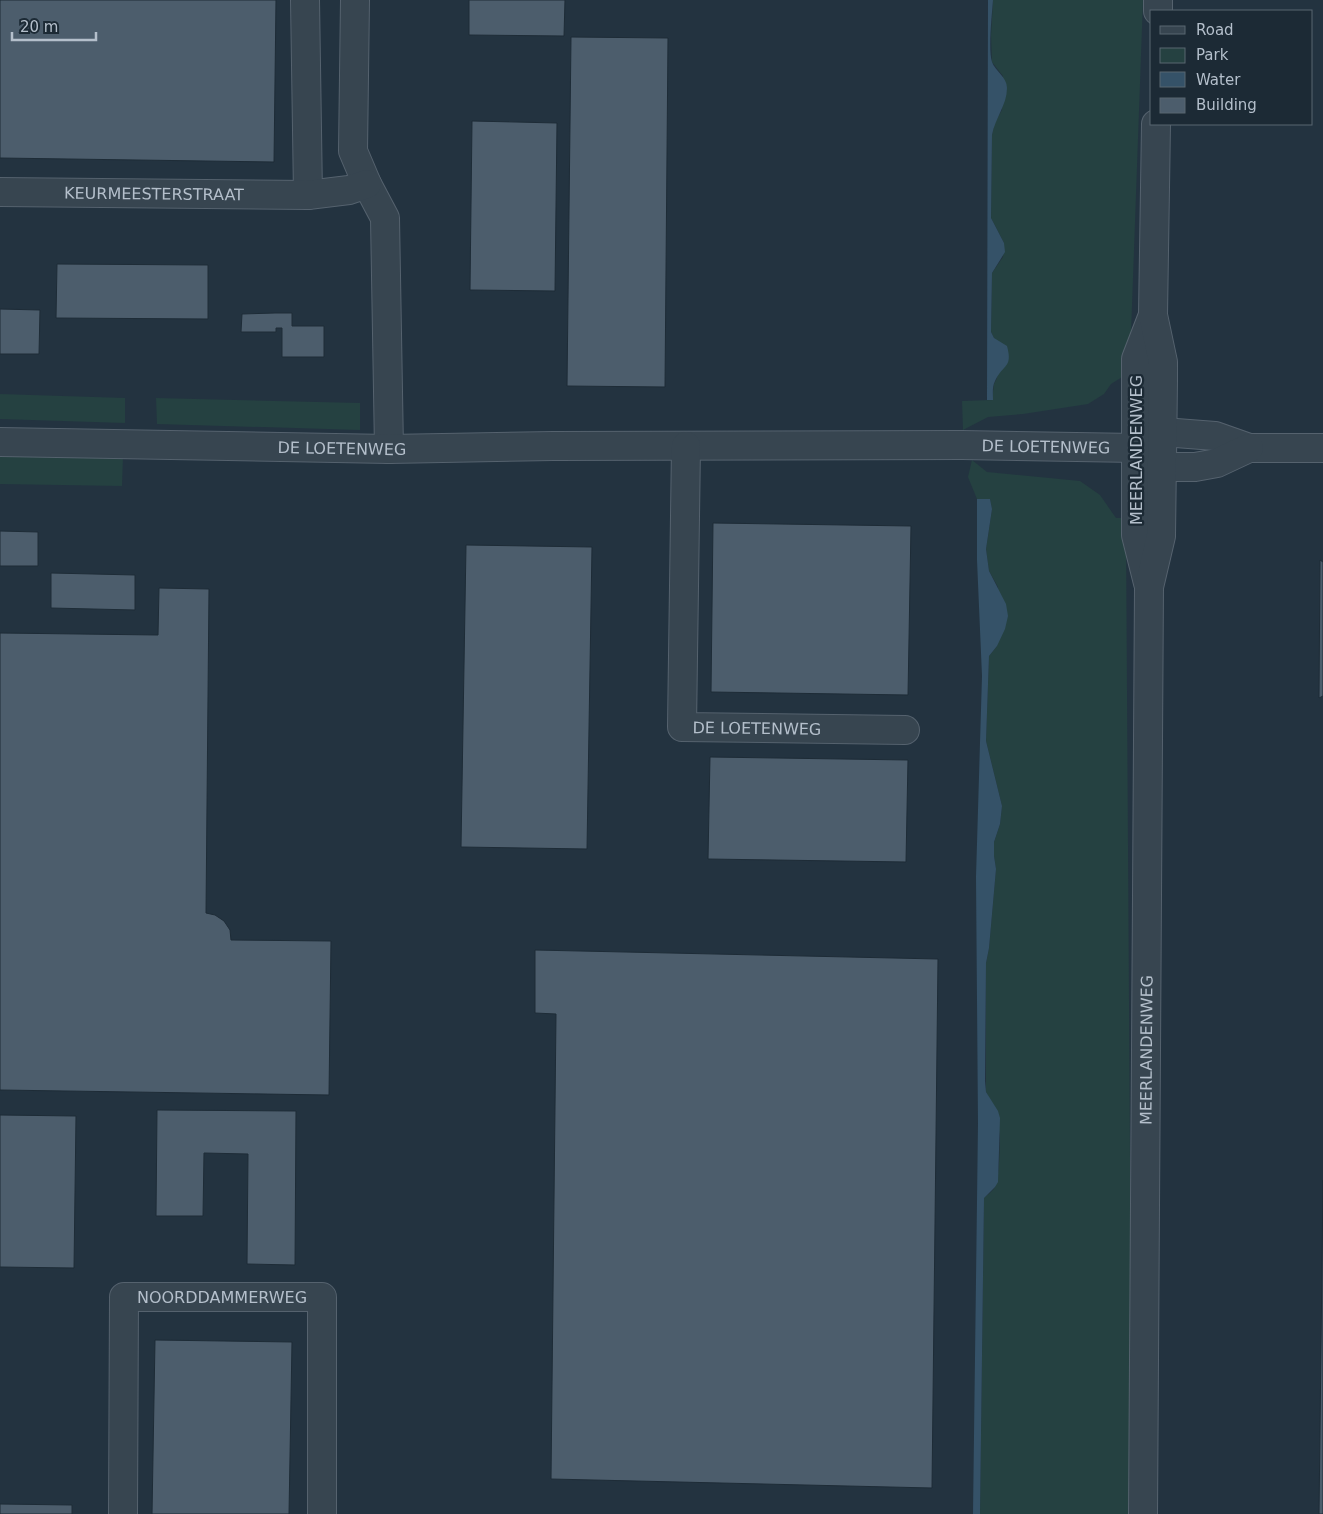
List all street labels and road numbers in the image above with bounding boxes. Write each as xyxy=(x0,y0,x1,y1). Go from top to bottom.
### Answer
street label: KEURMEESTERSTRAAT xyxy=(64,183,244,204)
street label: MEERLANDENWEG xyxy=(1127,375,1146,525)
street label: DE LOETENWEG xyxy=(981,436,1110,457)
street label: DE LOETENWEG xyxy=(277,437,406,459)
street label: DE LOETENWEG xyxy=(692,718,821,738)
street label: MEERLANDENWEG xyxy=(1136,975,1156,1125)
street label: NOORDDAMMERWEG xyxy=(137,1288,307,1307)

